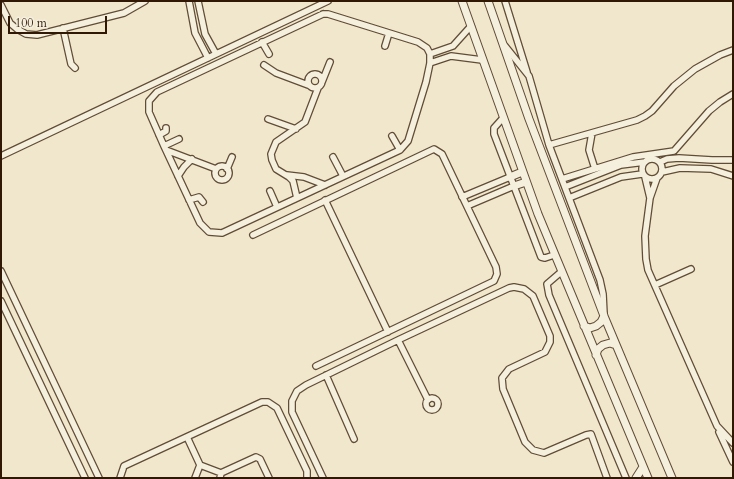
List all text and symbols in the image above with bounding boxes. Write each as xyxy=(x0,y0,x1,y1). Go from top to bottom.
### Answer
scale bar xyxy=(10,8,109,34)
text: 100 m xyxy=(15,15,47,31)

